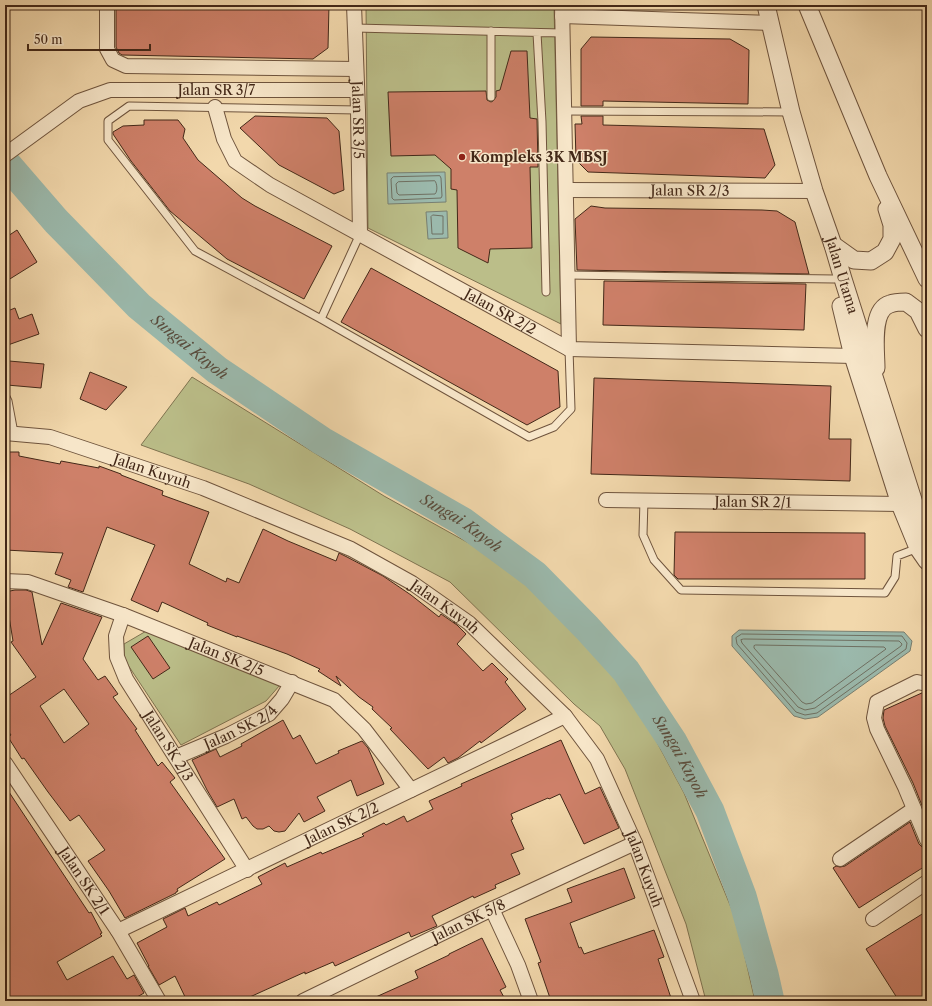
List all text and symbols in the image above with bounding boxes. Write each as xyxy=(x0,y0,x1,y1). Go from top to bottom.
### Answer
scale bar xyxy=(28,26,150,52)
text: 50 m xyxy=(34,32,63,47)
street label: Jalan SR 3/5 xyxy=(348,79,368,159)
street label: Jalan SR 3/7 xyxy=(176,81,255,99)
place label: Kompleks 3K MBSJ xyxy=(470,148,608,166)
marker: Kompleks 3K MBSJ xyxy=(457,152,467,162)
street label: Jalan SR 2/3 xyxy=(649,181,729,200)
street label: Jalan Utama xyxy=(821,232,863,317)
street label: Jalan SR 2/2 xyxy=(460,283,539,338)
water label: Sungai Kuyoh xyxy=(147,309,232,384)
street label: Jalan Kuyuh xyxy=(109,449,194,492)
water label: Sungai Kuyoh xyxy=(416,489,506,556)
street label: Jalan SR 2/1 xyxy=(712,492,792,512)
street label: Jalan Kuyuh xyxy=(405,575,484,638)
street label: Jalan SK 2/5 xyxy=(184,633,267,680)
street label: Jalan SK 2/4 xyxy=(199,702,281,754)
street label: Jalan SK 2/3 xyxy=(138,706,197,784)
water label: Sungai Kuyoh xyxy=(648,710,712,802)
street label: Jalan SK 2/2 xyxy=(300,798,381,850)
street label: Jalan Kuyuh xyxy=(621,826,667,910)
street label: Jalan SK 2/1 xyxy=(54,842,114,918)
street label: Jalan SK 5/8 xyxy=(427,895,508,947)

